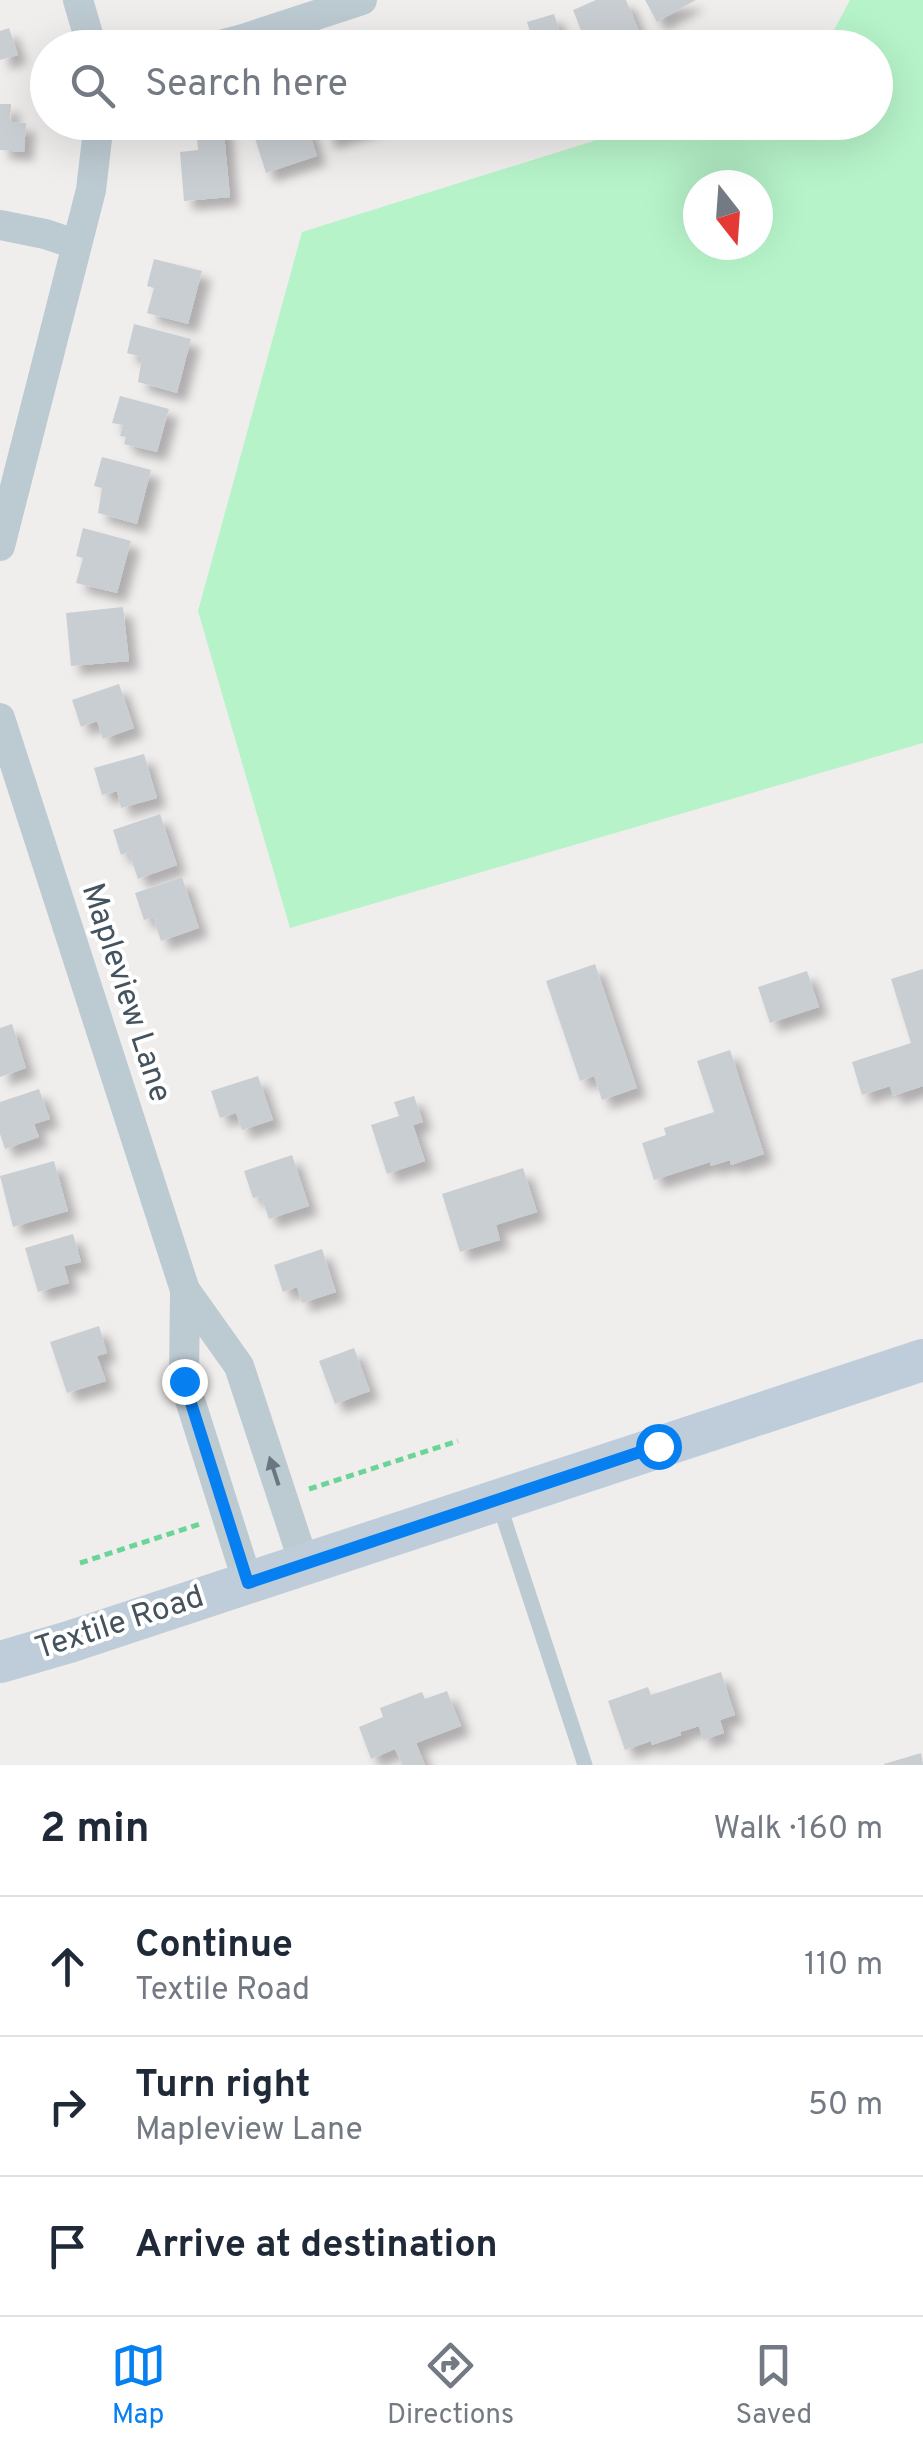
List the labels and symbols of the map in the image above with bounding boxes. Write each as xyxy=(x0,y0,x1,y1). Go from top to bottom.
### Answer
north arrow xyxy=(683,170,773,260)
street label: Mapleview Lane xyxy=(71,879,179,1107)
route end xyxy=(162,1359,208,1405)
route start xyxy=(636,1424,682,1470)
one-way arrow xyxy=(265,1456,280,1486)
street label: Textile Road xyxy=(31,1578,209,1670)

